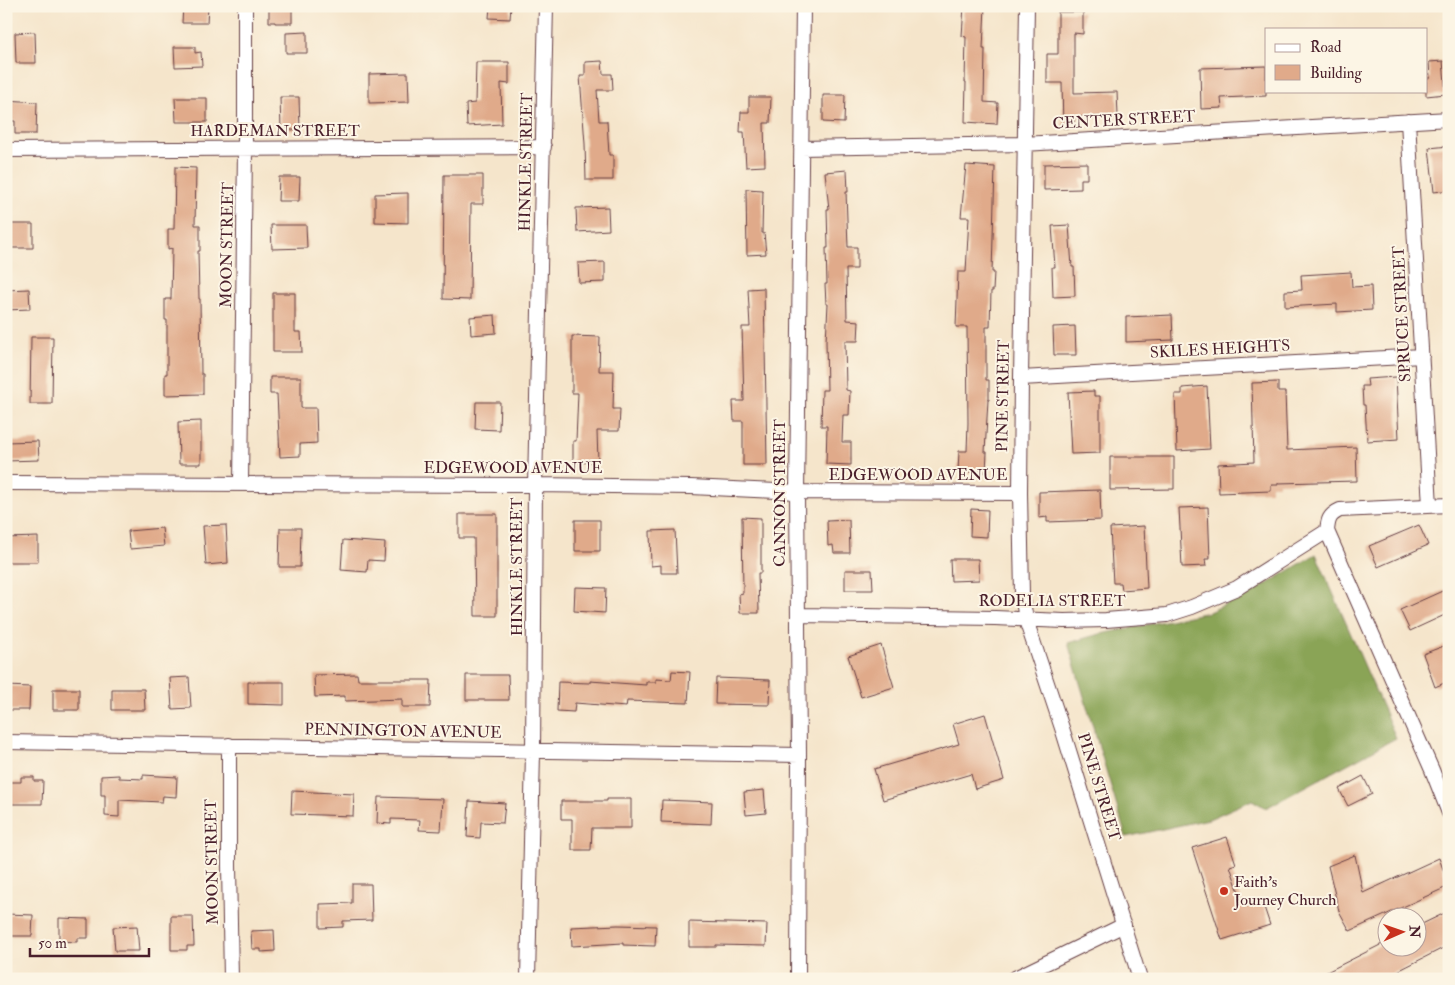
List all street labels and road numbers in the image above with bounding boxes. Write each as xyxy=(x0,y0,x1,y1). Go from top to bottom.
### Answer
street label: HINKLE STREET xyxy=(515,92,537,232)
street label: CENTER STREET xyxy=(1052,106,1196,134)
street label: HARDEMAN STREET xyxy=(190,121,360,141)
street label: MOON STREET xyxy=(216,182,238,308)
street label: SPRUCE STREET xyxy=(1388,245,1416,383)
street label: SKILES HEIGHTS xyxy=(1149,335,1291,363)
street label: PINE STREET xyxy=(992,340,1014,452)
street label: CANNON STREET xyxy=(770,419,790,567)
street label: EDGEWOOD AVENUE xyxy=(424,458,602,478)
street label: EDGEWOOD AVENUE xyxy=(829,465,1007,485)
street label: HINKLE STREET xyxy=(507,498,527,636)
street label: RODELIA STREET xyxy=(978,591,1126,611)
street label: PENNINGTON AVENUE xyxy=(304,719,502,743)
street label: PINE STREET xyxy=(1073,730,1125,844)
street label: MOON STREET xyxy=(201,799,223,925)

